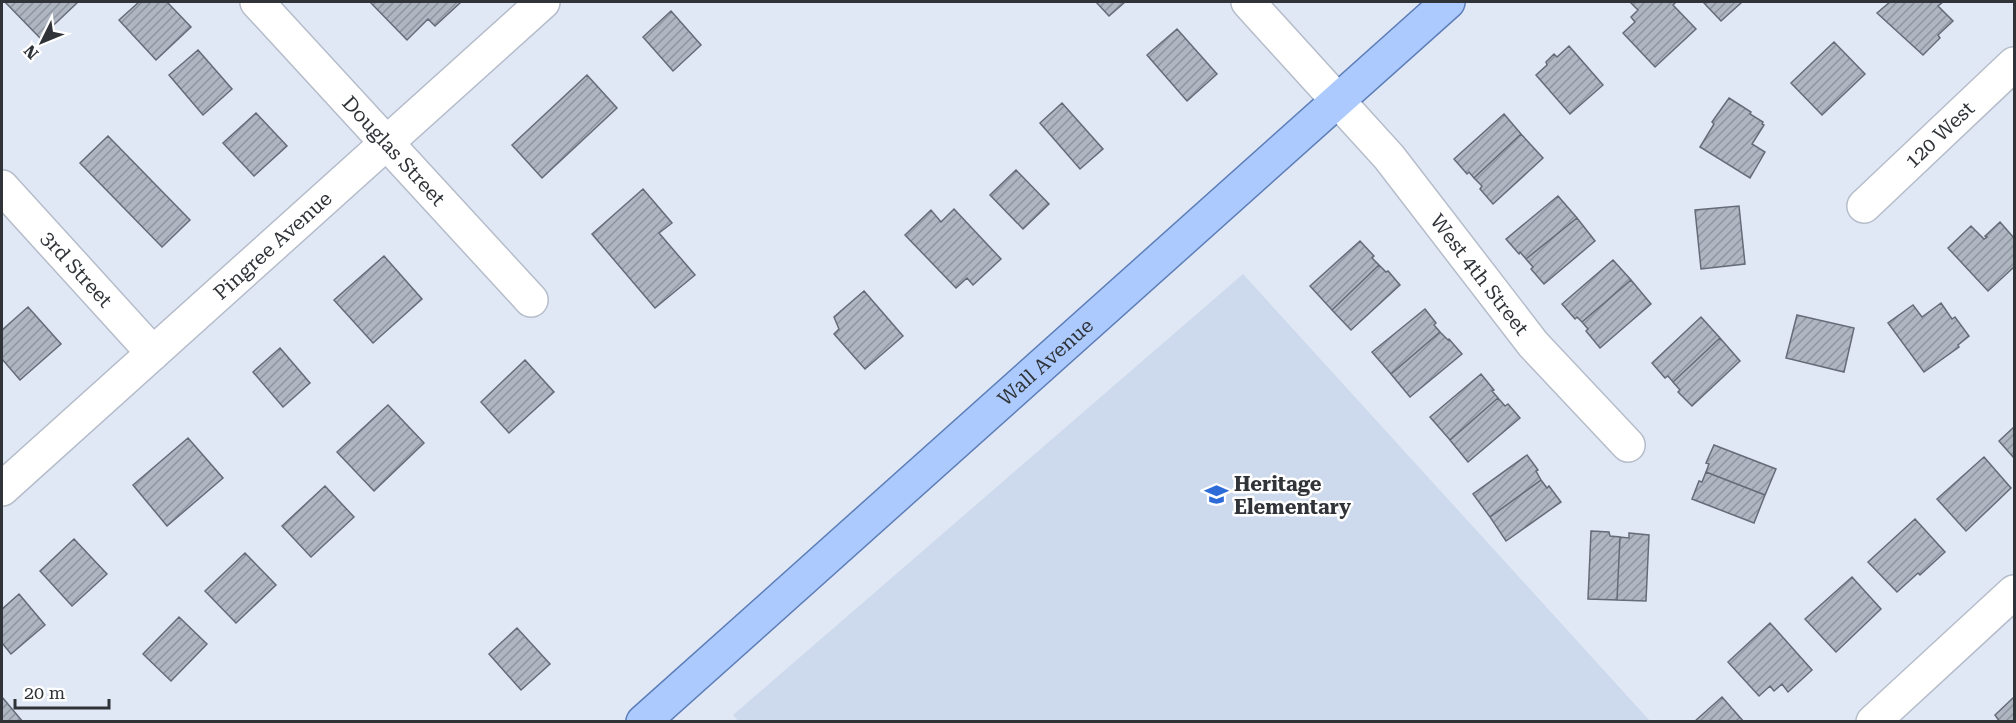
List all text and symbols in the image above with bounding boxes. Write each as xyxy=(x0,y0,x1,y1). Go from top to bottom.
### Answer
north arrow xyxy=(12,12,72,72)
text: N xyxy=(20,41,43,63)
street label: Douglas Street xyxy=(337,91,451,211)
street label: 120 West xyxy=(1900,96,1979,173)
street label: Pingree Avenue xyxy=(209,186,337,305)
street label: West 4th Street xyxy=(1425,209,1534,340)
street label: 3rd Street xyxy=(36,226,118,313)
street label: Wall Avenue xyxy=(993,313,1098,411)
place label: Heritage Elementary xyxy=(1234,472,1351,519)
school or university icon: Heritage Elementary xyxy=(1203,482,1229,508)
scale bar xyxy=(15,672,110,710)
text: 20 m xyxy=(24,682,65,703)

